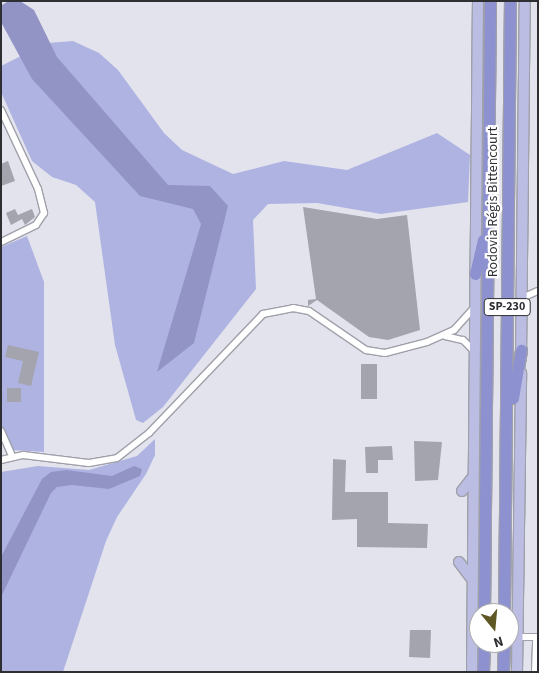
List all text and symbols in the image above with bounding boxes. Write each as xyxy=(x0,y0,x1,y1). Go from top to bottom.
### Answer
street label: Rodovia Régis Bittencourt xyxy=(485,127,501,277)
road number: SP-230 xyxy=(483,298,531,316)
north arrow xyxy=(469,603,519,653)
text: N xyxy=(491,630,505,652)

